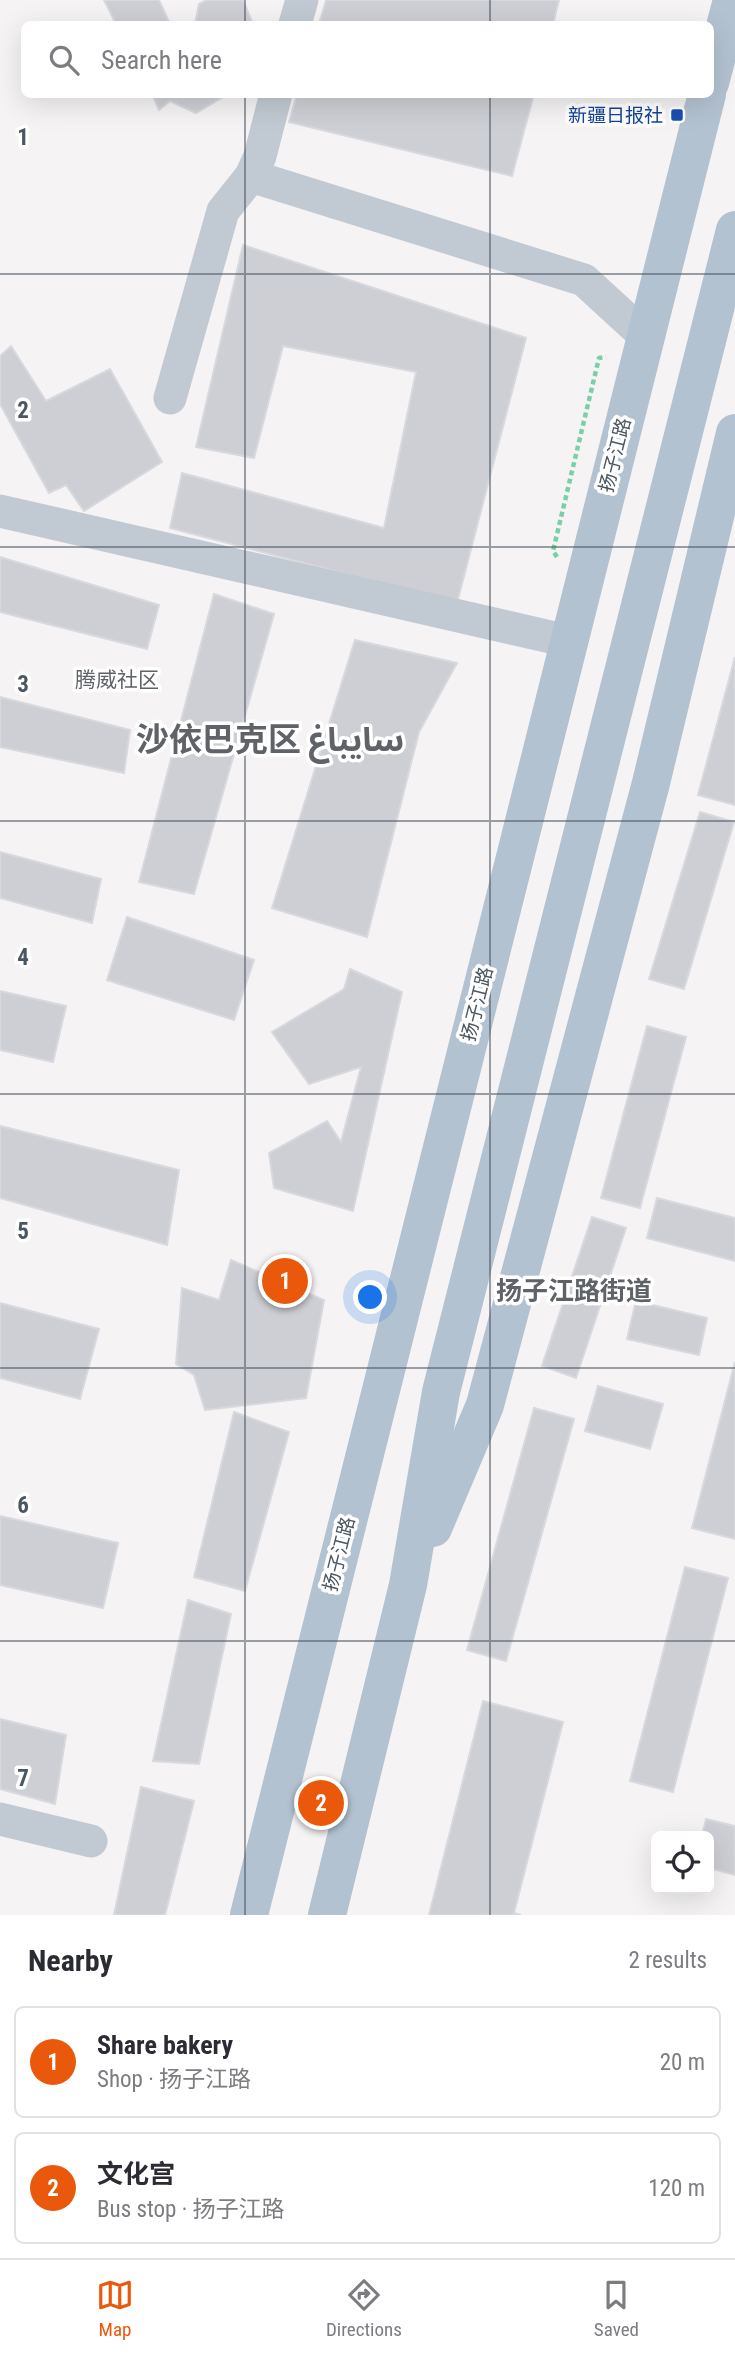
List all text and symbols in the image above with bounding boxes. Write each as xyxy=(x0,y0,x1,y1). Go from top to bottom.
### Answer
search box xyxy=(21,21,714,98)
icon: search xyxy=(45,41,83,79)
text: Search here xyxy=(101,45,222,75)
place label: 新疆日报社 xyxy=(568,104,663,127)
marker: 新疆日报社 xyxy=(669,107,685,123)
text: 1 xyxy=(17,124,29,151)
text: 2 xyxy=(17,397,29,424)
street label: 扬子江路 xyxy=(595,415,635,495)
district label: 腾威社区 xyxy=(75,668,159,692)
text: 3 xyxy=(17,671,29,698)
district label: 沙依巴克区 سايباغ xyxy=(136,720,404,764)
text: 4 xyxy=(17,944,29,971)
street label: 扬子江路 xyxy=(457,964,497,1044)
text: 5 xyxy=(17,1218,29,1245)
pin: 1 xyxy=(262,1255,308,1307)
district label: 扬子江路街道 xyxy=(496,1276,652,1306)
your location xyxy=(353,1280,387,1314)
text: 6 xyxy=(17,1492,29,1519)
street label: 扬子江路 xyxy=(319,1514,359,1594)
text: 7 xyxy=(17,1765,29,1792)
pin: 2 xyxy=(298,1777,344,1829)
map controls xyxy=(651,1831,714,1894)
button: locate xyxy=(651,1831,714,1894)
text: Nearby xyxy=(28,1943,113,1978)
text: 2 results xyxy=(629,1947,707,1974)
text: Share bakery xyxy=(97,2030,233,2060)
text: 1 xyxy=(47,2049,59,2076)
text: 20 m xyxy=(660,2049,705,2076)
text: Shop · 扬子江路 xyxy=(97,2066,251,2093)
text: 文化宫 xyxy=(97,2159,175,2189)
text: 2 xyxy=(47,2175,59,2202)
text: 120 m xyxy=(648,2175,705,2202)
text: Bus stop · 扬子江路 xyxy=(97,2196,285,2223)
tab: Map xyxy=(96,2276,134,2341)
tab: Directions xyxy=(326,2276,402,2341)
tab: Saved xyxy=(594,2276,639,2341)

